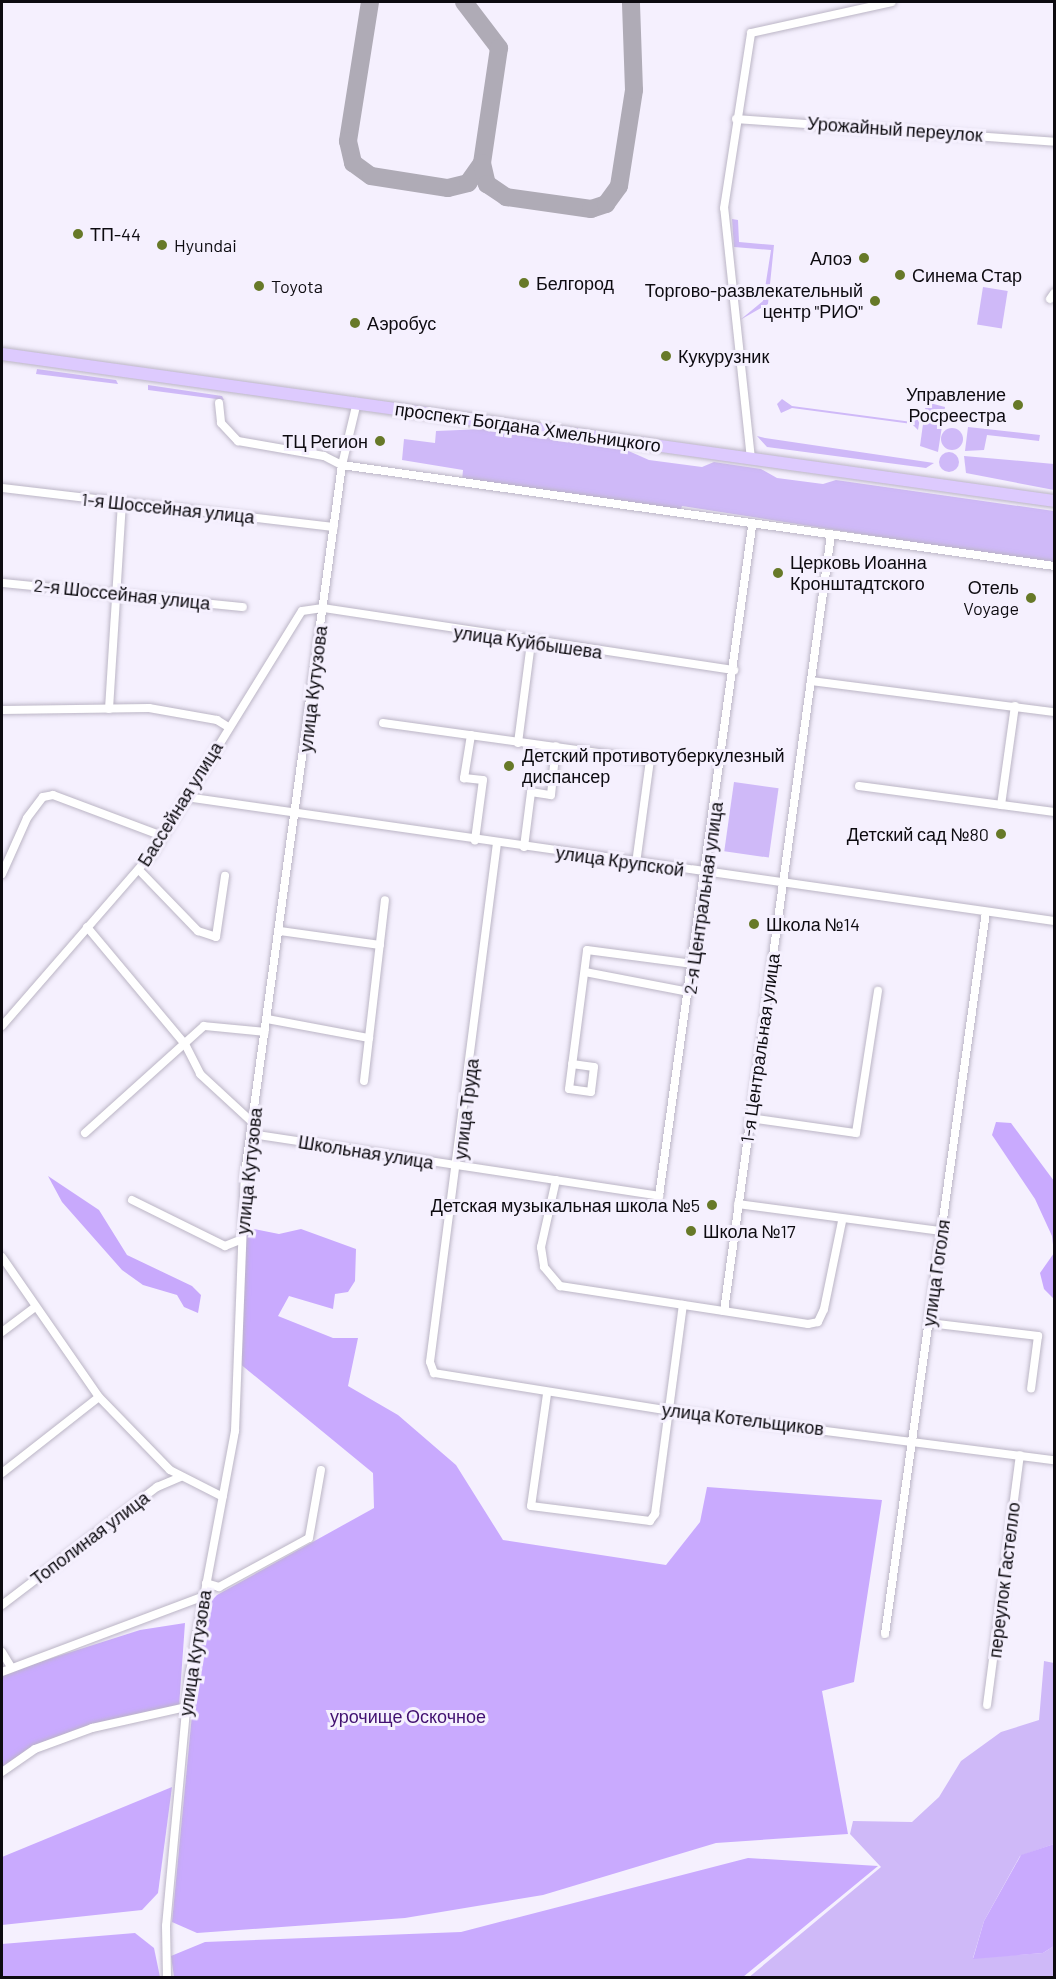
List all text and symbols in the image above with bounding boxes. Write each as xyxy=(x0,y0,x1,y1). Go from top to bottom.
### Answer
street label: Урожайный переулок xyxy=(807,112,983,146)
place label: ТП-44 xyxy=(90,223,141,245)
marker: ТП-44 xyxy=(71,227,85,241)
place label: Hyundai xyxy=(174,234,237,256)
marker: Hyundai xyxy=(155,238,169,252)
place label: Алоэ xyxy=(810,247,852,269)
marker: Алоэ xyxy=(857,251,871,265)
place label: Синема Стар xyxy=(912,264,1022,286)
marker: Синема Стар xyxy=(893,268,907,282)
place label: Белгород xyxy=(536,272,614,294)
place label: Toyota xyxy=(271,275,323,297)
marker: Белгород xyxy=(517,276,531,290)
marker: Toyota xyxy=(252,279,266,293)
place label: Торгово-развлекательный центр "РИО" xyxy=(645,280,863,322)
marker: Торгово-развлекательный центр "РИО" xyxy=(868,294,882,308)
place label: Аэробус xyxy=(367,312,436,334)
marker: Аэробус xyxy=(348,316,362,330)
place label: Кукурузник xyxy=(678,345,769,367)
marker: Кукурузник xyxy=(659,349,673,363)
place label: Управление Росреестра xyxy=(906,384,1006,426)
street label: проспект Богдана Хмельницкого xyxy=(394,398,662,456)
marker: Управление Росреестра xyxy=(1011,398,1025,412)
place label: ТЦ Регион xyxy=(282,430,368,452)
marker: ТЦ Регион xyxy=(373,434,387,448)
street label: 1-я Шоссейная улица xyxy=(80,488,256,528)
place label: Церковь Иоанна Кронштадтского xyxy=(790,552,927,594)
marker: Церковь Иоанна Кронштадтского xyxy=(771,566,785,580)
street label: 2-я Шоссейная улица xyxy=(33,574,211,614)
place label: Отель Voyage xyxy=(963,577,1019,620)
marker: Отель Voyage xyxy=(1024,591,1038,605)
street label: улица Куйбышева xyxy=(452,621,604,663)
street label: улица Кутузова xyxy=(295,624,331,754)
street label: Бассейная улица xyxy=(133,738,227,870)
place label: Детский противотуберкулезный диспансер xyxy=(522,745,785,788)
marker: Детский противотуберкулезный диспансер xyxy=(500,757,518,775)
street label: 2-я Центральная улица xyxy=(679,800,727,996)
place label: Детский сад №80 xyxy=(847,823,989,845)
marker: Детский сад №80 xyxy=(994,827,1008,841)
street label: улица Крупской xyxy=(554,841,686,881)
place label: Школа №14 xyxy=(766,913,860,935)
marker: Школа №14 xyxy=(747,917,761,931)
street label: 1-я Центральная улица xyxy=(736,952,784,1144)
street label: улица Труда xyxy=(449,1057,483,1161)
street label: улица Кутузова xyxy=(232,1106,266,1236)
street label: Школьная улица xyxy=(297,1131,435,1173)
place label: Детская музыкальная школа №5 xyxy=(431,1194,700,1216)
marker: Детская музыкальная школа №5 xyxy=(705,1198,719,1212)
street label: улица Гоголя xyxy=(918,1218,954,1328)
place label: Школа №17 xyxy=(703,1220,795,1242)
marker: Школа №17 xyxy=(684,1224,698,1238)
street label: улица Котельщиков xyxy=(661,1398,825,1440)
street label: Тополиная улица xyxy=(27,1487,153,1589)
street label: переулок Гастелло xyxy=(984,1501,1024,1659)
street label: улица Кутузова xyxy=(174,1588,216,1718)
park label: урочище Оскочное xyxy=(330,1705,486,1727)

